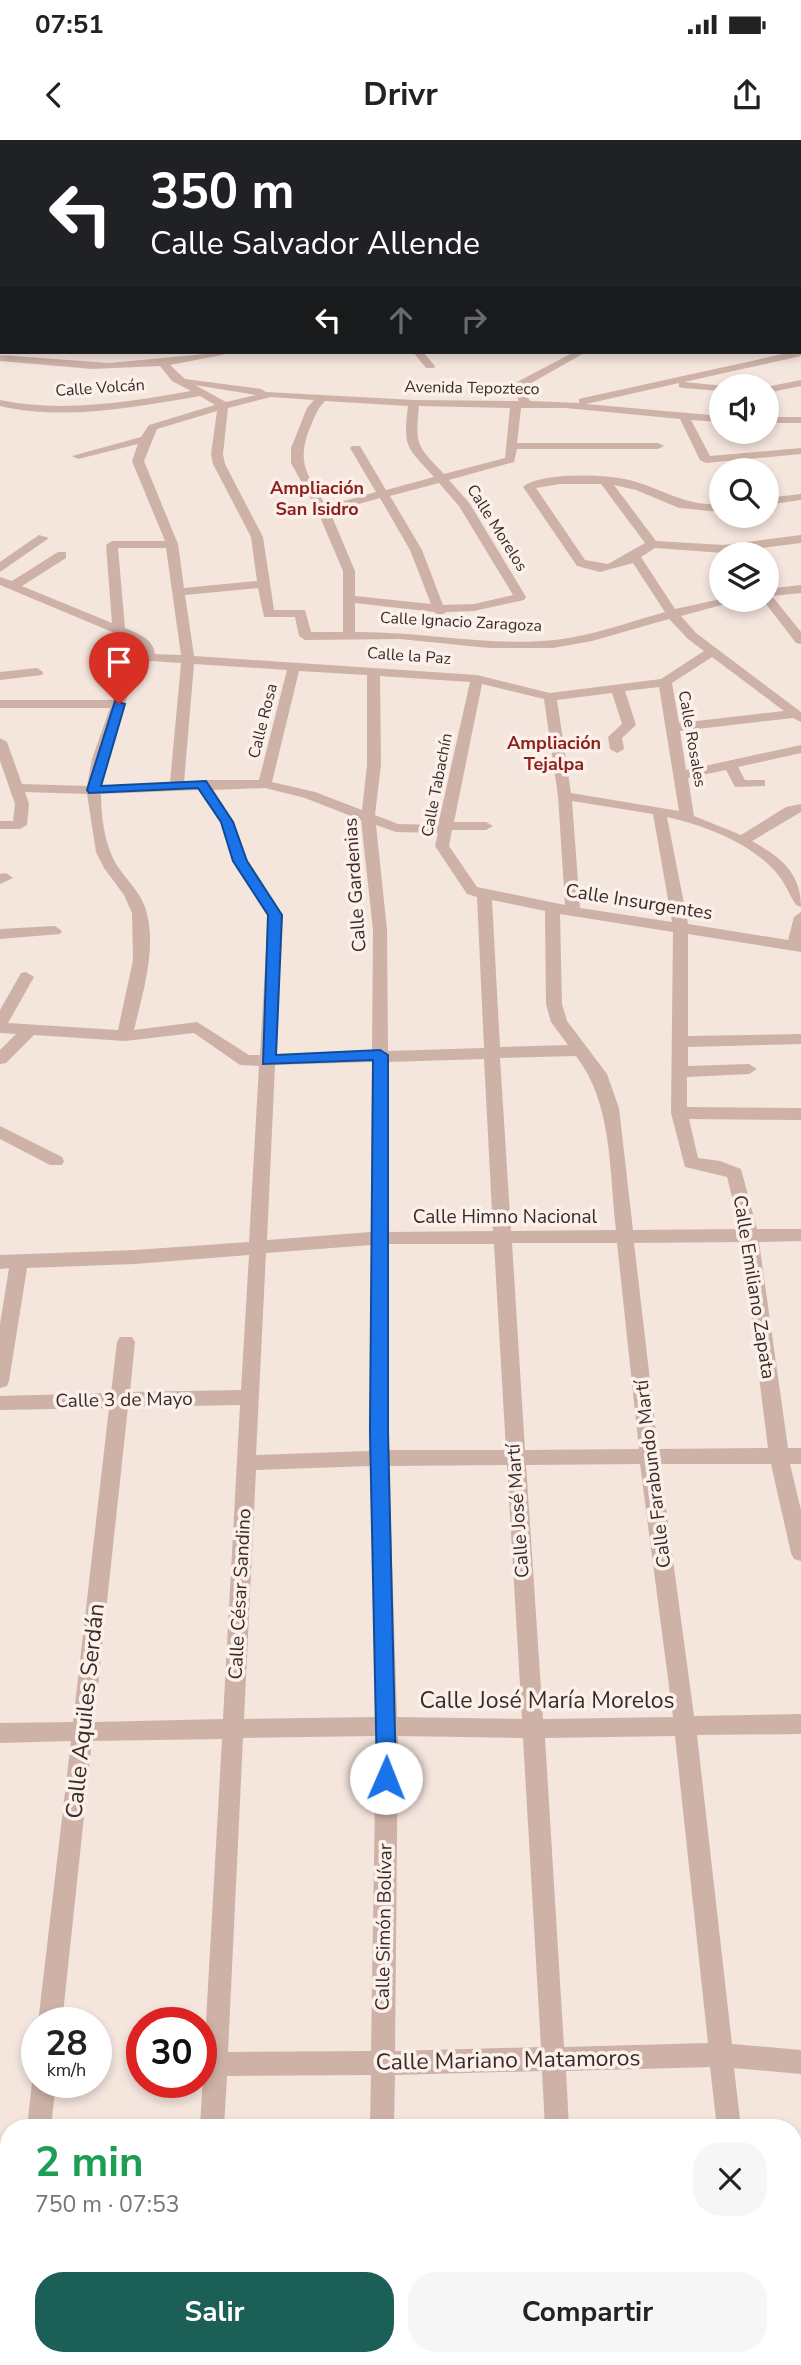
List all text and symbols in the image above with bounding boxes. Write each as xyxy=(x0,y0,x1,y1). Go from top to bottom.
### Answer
text: 07:51 xyxy=(35,7,104,42)
text: Drivr xyxy=(363,73,438,116)
icon: back xyxy=(35,76,73,114)
icon: share xyxy=(728,76,766,114)
text: 350 m xyxy=(150,158,294,225)
icon: left xyxy=(35,168,126,259)
text: Calle Salvador Allende xyxy=(150,222,480,265)
icon: left xyxy=(309,301,347,339)
icon: ahead xyxy=(382,301,420,339)
icon: right xyxy=(455,301,493,339)
street label: Calle Volcán xyxy=(55,374,145,402)
map controls xyxy=(709,374,779,612)
button: sound xyxy=(709,374,779,444)
street label: Avenida Tepozteco xyxy=(404,376,540,400)
button: search xyxy=(709,458,779,528)
district label: Ampliación San Isidro xyxy=(270,476,364,521)
street label: Calle Morelos xyxy=(461,480,533,576)
button: layers xyxy=(709,542,779,612)
street label: Calle Ignacio Zaragoza xyxy=(380,607,542,637)
pin xyxy=(89,632,149,704)
street label: Calle la Paz xyxy=(366,642,452,670)
icon: arrive xyxy=(100,643,138,681)
street label: Calle Rosa xyxy=(243,681,283,761)
street label: Calle Rosales xyxy=(673,689,711,789)
street label: Calle Tabachín xyxy=(416,731,458,839)
district label: Ampliación Tejalpa xyxy=(507,731,601,776)
street label: Calle Gardenias xyxy=(337,817,373,953)
street label: Calle Insurgentes xyxy=(564,878,714,926)
street label: Calle Emiliano Zapata xyxy=(727,1193,781,1381)
street label: Calle Himno Nacional xyxy=(413,1204,598,1230)
street label: Calle Farabundo Martí xyxy=(628,1377,677,1570)
street label: Calle 3 de Mayo xyxy=(55,1386,193,1414)
street label: Calle José Martí xyxy=(500,1442,536,1579)
street label: Calle César Sandino xyxy=(223,1508,257,1680)
street label: Calle Aquiles Serdán xyxy=(58,1602,112,1820)
street label: Calle José María Morelos xyxy=(419,1685,675,1716)
position arrow xyxy=(349,1741,423,1815)
street label: Calle Simón Bolívar xyxy=(370,1843,398,2011)
speed limit sign: 30 xyxy=(126,2007,217,2098)
text: 28 xyxy=(45,2020,88,2067)
street label: Calle Mariano Matamoros xyxy=(375,2042,641,2078)
text: km/h xyxy=(47,2058,86,2082)
text: 2 min xyxy=(35,2134,144,2191)
button: close xyxy=(693,2142,767,2216)
text: 750 m · 07:53 xyxy=(35,2189,180,2220)
button: Salir xyxy=(35,2272,394,2352)
button: Compartir xyxy=(408,2272,767,2352)

